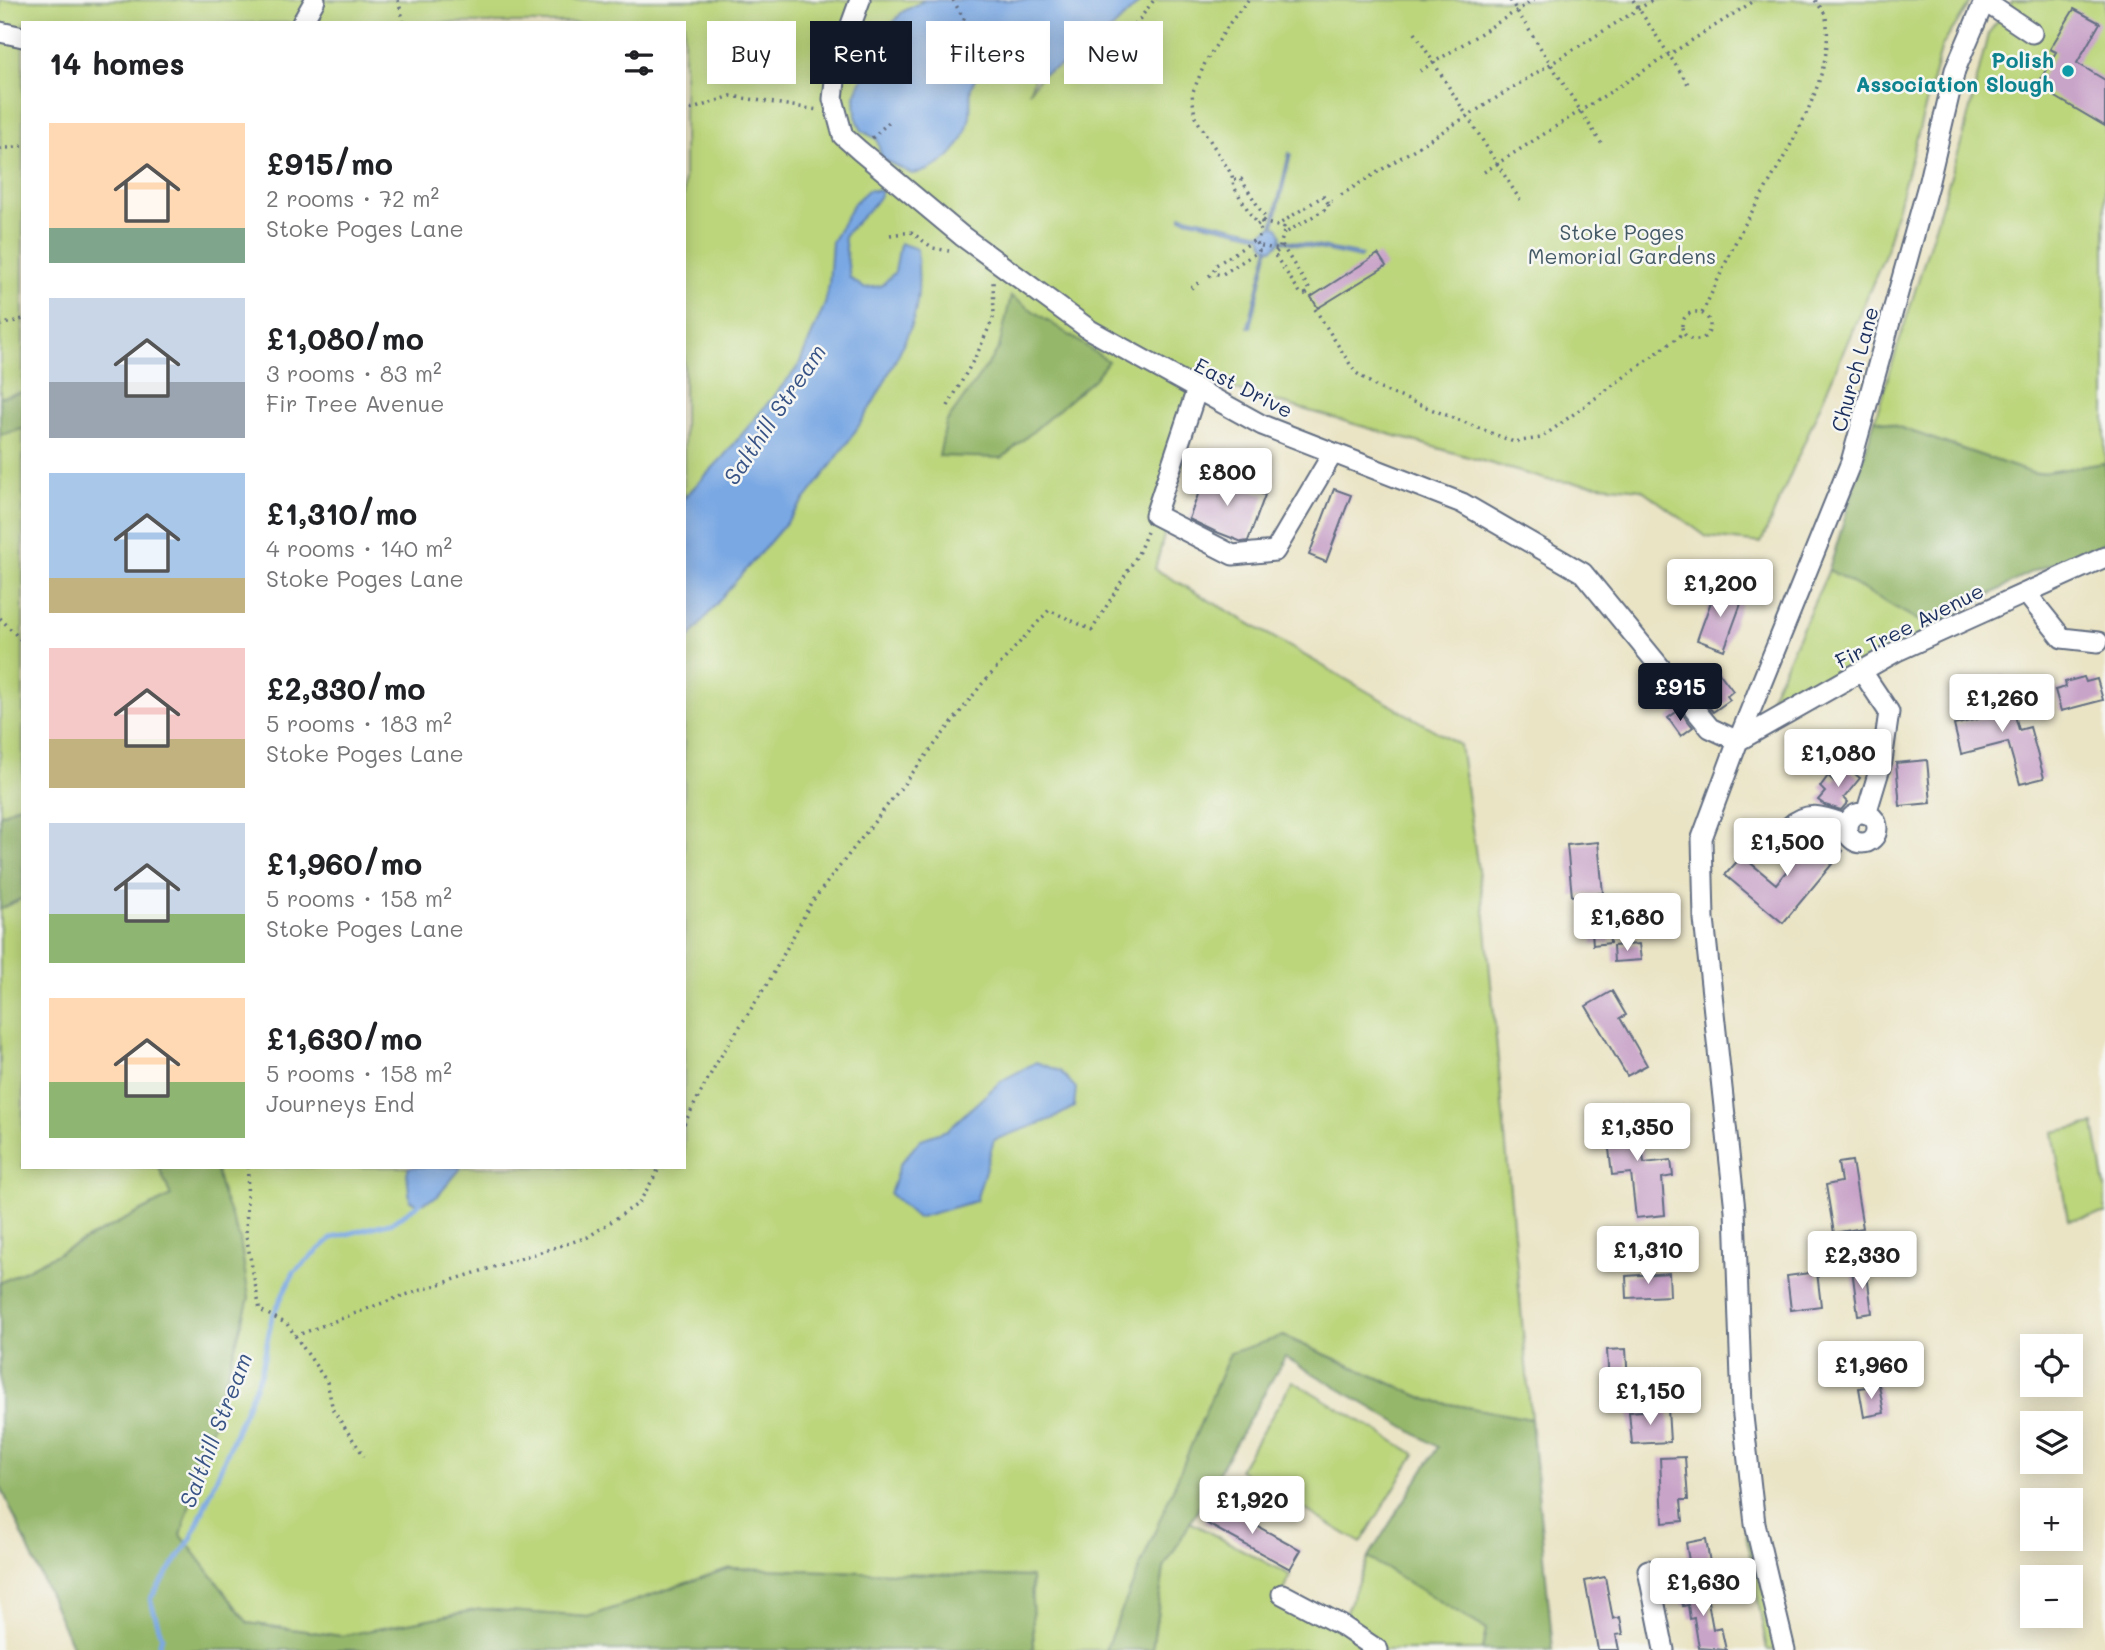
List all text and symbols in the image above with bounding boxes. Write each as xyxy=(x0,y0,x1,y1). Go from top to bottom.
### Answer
chip: Buy xyxy=(707,21,796,84)
chip: Rent xyxy=(810,21,912,84)
chip: Filters xyxy=(926,21,1050,84)
chip: New xyxy=(1064,21,1163,84)
text: 14 homes xyxy=(49,43,185,83)
icon: filters xyxy=(620,44,658,82)
place label: Polish Association Slough xyxy=(1856,46,2054,97)
marker: Polish Association Slough xyxy=(2060,63,2076,79)
text: £915/mo xyxy=(266,143,393,183)
icon: home xyxy=(105,151,189,235)
text: 2 rooms · 72 m² xyxy=(266,183,439,213)
text: Stoke Poges Lane xyxy=(266,213,464,243)
park label: Stoke Poges Memorial Gardens xyxy=(1528,218,1716,269)
street label: Church Lane xyxy=(1824,303,1884,435)
text: £1,080/mo xyxy=(266,318,424,358)
icon: home xyxy=(105,326,189,410)
water label: Salthill Stream xyxy=(716,338,832,490)
street label: East Drive xyxy=(1190,351,1298,423)
text: 3 rooms · 83 m² xyxy=(266,358,442,388)
text: Fir Tree Avenue xyxy=(266,388,445,418)
pin: £800 xyxy=(1186,448,1268,508)
text: £800 xyxy=(1198,456,1256,486)
text: £1,310/mo xyxy=(266,493,417,533)
icon: home xyxy=(105,501,189,585)
text: 4 rooms · 140 m² xyxy=(266,533,452,563)
pin: £1,200 xyxy=(1663,560,1777,619)
text: Stoke Poges Lane xyxy=(266,563,464,593)
text: £1,200 xyxy=(1683,567,1757,597)
street label: Fir Tree Avenue xyxy=(1830,576,1988,674)
pin: £915 xyxy=(1639,664,1721,723)
text: £2,330/mo xyxy=(266,668,425,708)
text: £915 xyxy=(1654,671,1706,701)
pin: £1,260 xyxy=(1945,674,2059,734)
icon: home xyxy=(105,676,189,760)
text: £1,260 xyxy=(1965,682,2039,712)
text: 5 rooms · 183 m² xyxy=(266,708,452,738)
pin: £1,080 xyxy=(1781,730,1895,789)
text: £1,080 xyxy=(1800,737,1876,767)
text: Stoke Poges Lane xyxy=(266,738,464,768)
pin: £1,500 xyxy=(1730,818,1844,878)
text: £1,500 xyxy=(1750,826,1824,856)
text: £1,960/mo xyxy=(266,843,422,883)
icon: home xyxy=(105,851,189,935)
text: 5 rooms · 158 m² xyxy=(266,883,452,913)
pin: £1,680 xyxy=(1570,894,1684,953)
text: £1,680 xyxy=(1590,901,1664,931)
text: Stoke Poges Lane xyxy=(266,913,464,943)
text: £1,630/mo xyxy=(266,1018,422,1058)
icon: home xyxy=(105,1026,189,1110)
text: 5 rooms · 158 m² xyxy=(266,1058,452,1088)
text: Journeys End xyxy=(266,1088,414,1118)
pin: £1,350 xyxy=(1580,1104,1694,1163)
text: £1,350 xyxy=(1600,1111,1674,1141)
pin: £1,310 xyxy=(1591,1226,1705,1286)
pin: £2,330 xyxy=(1805,1232,1919,1291)
text: £1,310 xyxy=(1613,1234,1683,1264)
text: £2,330 xyxy=(1824,1239,1900,1269)
map controls xyxy=(2020,1334,2083,1628)
button: locate xyxy=(2020,1334,2083,1397)
pin: £1,960 xyxy=(1814,1342,1928,1401)
water label: Salthill Stream xyxy=(172,1348,258,1512)
text: £1,960 xyxy=(1834,1349,1908,1379)
pin: £1,150 xyxy=(1593,1368,1707,1427)
text: £1,150 xyxy=(1615,1375,1685,1405)
button: layers xyxy=(2020,1411,2083,1474)
pin: £1,920 xyxy=(1195,1476,1309,1536)
text: £1,920 xyxy=(1215,1484,1289,1514)
button: + xyxy=(2020,1488,2083,1551)
pin: £1,630 xyxy=(1646,1558,1760,1618)
button: − xyxy=(2020,1565,2083,1628)
text: £1,630 xyxy=(1666,1566,1740,1596)

